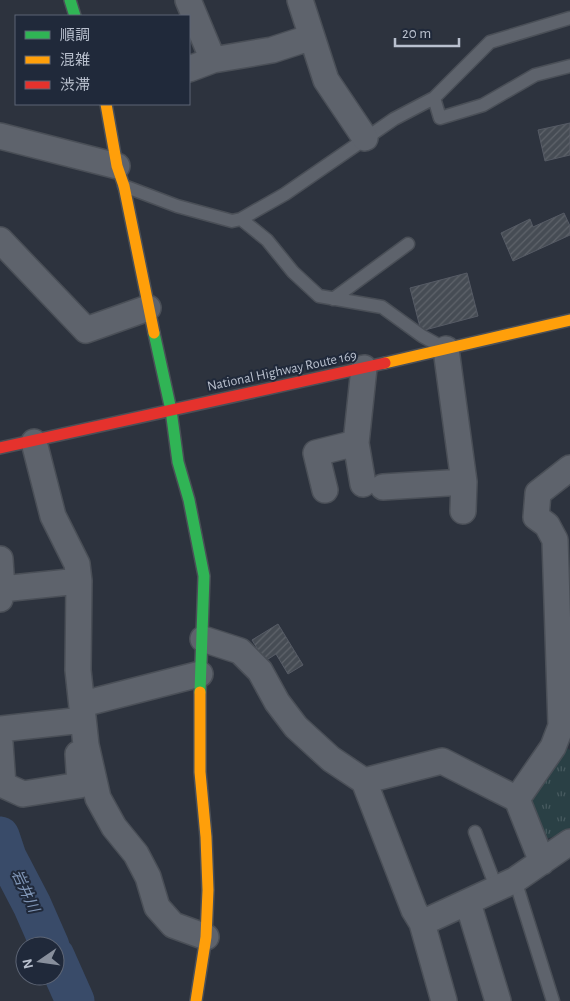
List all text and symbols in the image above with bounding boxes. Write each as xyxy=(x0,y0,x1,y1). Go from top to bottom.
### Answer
legend xyxy=(15,15,190,105)
scale bar xyxy=(395,15,459,47)
text: 20 m xyxy=(402,26,431,41)
text: 順調 xyxy=(60,28,90,43)
text: 混雑 xyxy=(60,52,90,68)
text: 渋滞 xyxy=(60,77,90,93)
street label: National Highway Route 169 xyxy=(206,348,358,394)
water label: 岩井川 xyxy=(9,867,43,916)
north arrow xyxy=(15,936,65,986)
text: N xyxy=(20,957,36,970)

